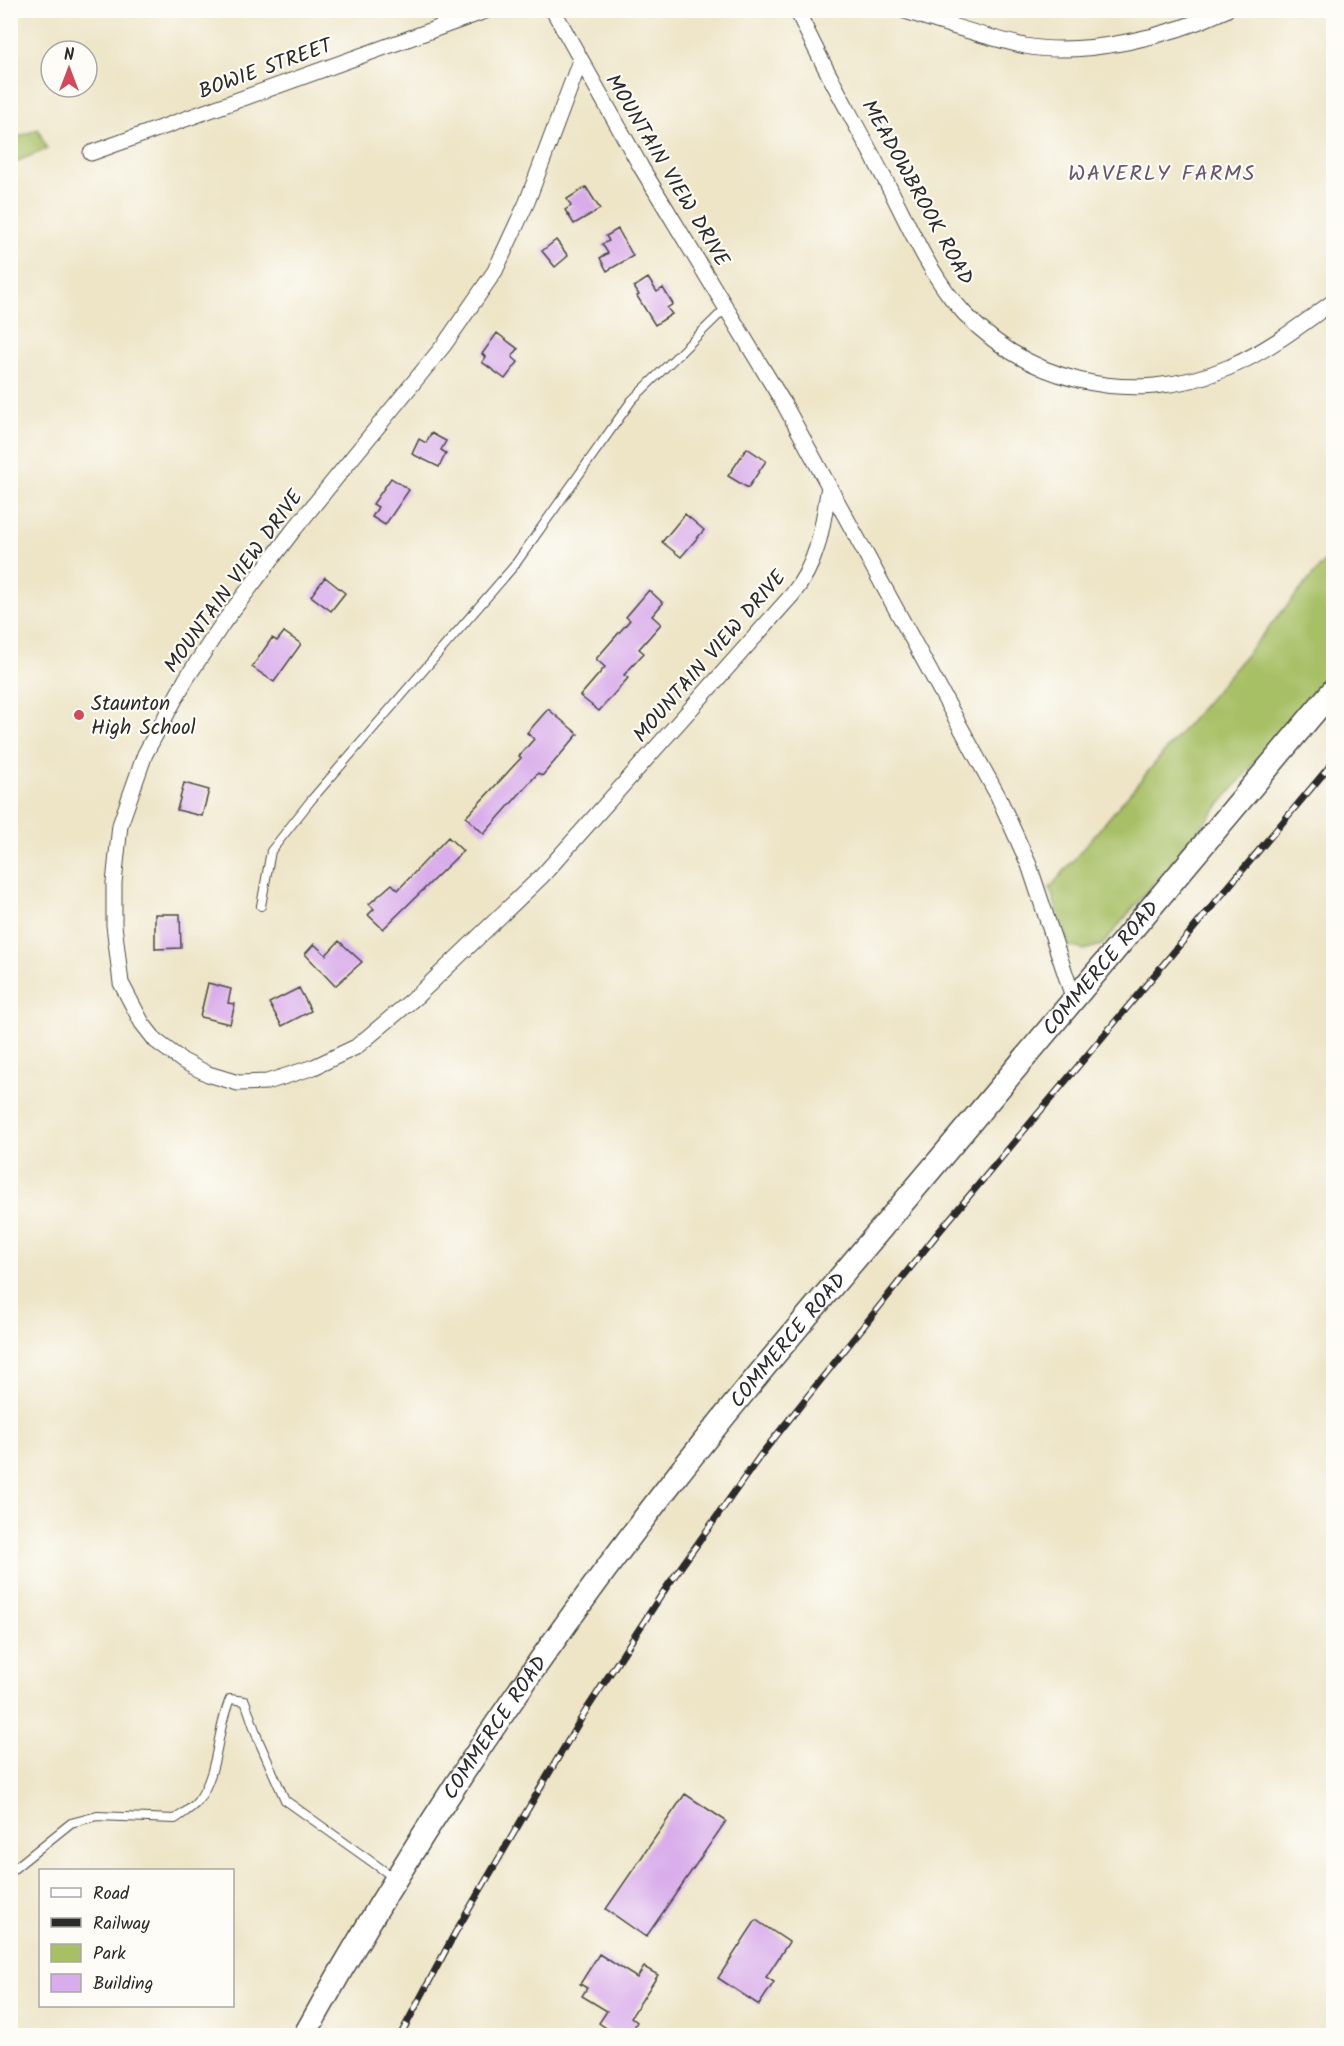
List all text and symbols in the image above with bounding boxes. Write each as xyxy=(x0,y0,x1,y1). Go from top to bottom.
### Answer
street label: BOWIE STREET xyxy=(194,29,339,109)
north arrow xyxy=(39,39,99,99)
text: N xyxy=(64,43,74,68)
street label: MOUNTAIN VIEW DRIVE xyxy=(596,68,738,274)
street label: MEADOWBROOK ROAD xyxy=(852,94,982,292)
district label: WAVERLY FARMS xyxy=(1068,157,1256,192)
street label: MOUNTAIN VIEW DRIVE xyxy=(156,483,313,681)
street label: MOUNTAIN VIEW DRIVE xyxy=(626,563,795,751)
place label: Staunton High School xyxy=(91,688,196,745)
marker: Staunton High School xyxy=(72,708,86,722)
street label: COMMERCE ROAD xyxy=(1035,894,1168,1044)
street label: COMMERCE ROAD xyxy=(722,1266,855,1416)
street label: COMMERCE ROAD xyxy=(435,1649,557,1807)
legend xyxy=(39,1869,234,2007)
text: Road xyxy=(93,1880,130,1909)
text: Railway xyxy=(93,1910,150,1939)
text: Park xyxy=(93,1940,126,1969)
text: Building xyxy=(93,1970,153,1999)

